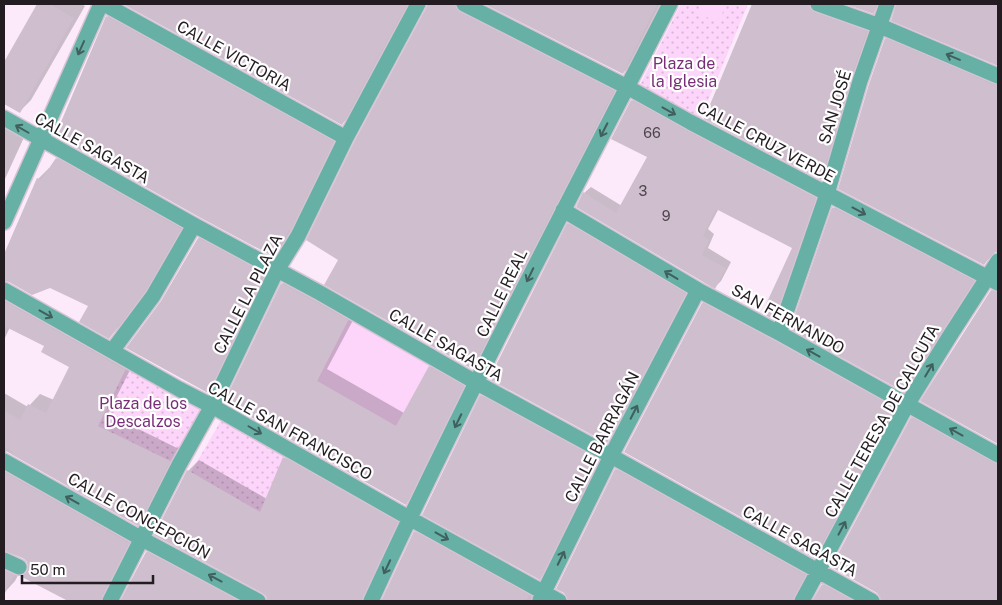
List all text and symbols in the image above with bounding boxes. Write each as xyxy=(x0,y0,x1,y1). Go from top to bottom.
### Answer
street label: CALLE VICTORIA xyxy=(173,17,295,95)
one-way arrow xyxy=(76,40,86,55)
one-way arrow xyxy=(946,52,961,61)
park label: Plaza de la Iglesia xyxy=(651,54,717,91)
street label: SAN JOSÉ xyxy=(814,67,855,146)
street label: CALLE CRUZ VERDE xyxy=(694,98,838,186)
one-way arrow xyxy=(662,106,676,116)
street label: CALLE SAGASTA xyxy=(31,109,153,187)
one-way arrow xyxy=(599,123,609,138)
one-way arrow xyxy=(15,124,30,134)
house number: 66 xyxy=(643,125,661,141)
house number: 3 xyxy=(639,183,648,199)
one-way arrow xyxy=(852,206,867,216)
house number: 9 xyxy=(662,208,671,224)
street label: CALLE LA PLAZA xyxy=(210,231,286,357)
street label: CALLE REAL xyxy=(472,246,532,340)
one-way arrow xyxy=(525,267,534,282)
one-way arrow xyxy=(665,269,679,279)
street label: SAN FERNANDO xyxy=(728,280,848,358)
street label: CALLE SAGASTA xyxy=(386,305,506,385)
one-way arrow xyxy=(39,309,53,319)
street label: CALLE TERESA DE CALCUTA xyxy=(821,321,943,521)
one-way arrow xyxy=(806,348,821,358)
one-way arrow xyxy=(924,364,934,378)
street label: CALLE BARRAGÁN xyxy=(560,368,643,506)
street label: CALLE SAN FRANCISCO xyxy=(205,378,375,484)
park label: Plaza de los Descalzos xyxy=(99,394,187,431)
one-way arrow xyxy=(629,405,639,420)
one-way arrow xyxy=(453,413,463,428)
one-way arrow xyxy=(247,426,261,436)
one-way arrow xyxy=(948,427,963,437)
street label: CALLE CONCEPCIÓN xyxy=(64,468,214,563)
one-way arrow xyxy=(65,495,80,505)
street label: CALLE SAGASTA xyxy=(739,502,861,580)
one-way arrow xyxy=(837,520,847,535)
one-way arrow xyxy=(434,531,449,541)
one-way arrow xyxy=(556,550,566,565)
scale bar xyxy=(22,552,154,584)
one-way arrow xyxy=(382,559,391,574)
text: 50 m xyxy=(30,561,65,578)
one-way arrow xyxy=(207,573,222,583)

